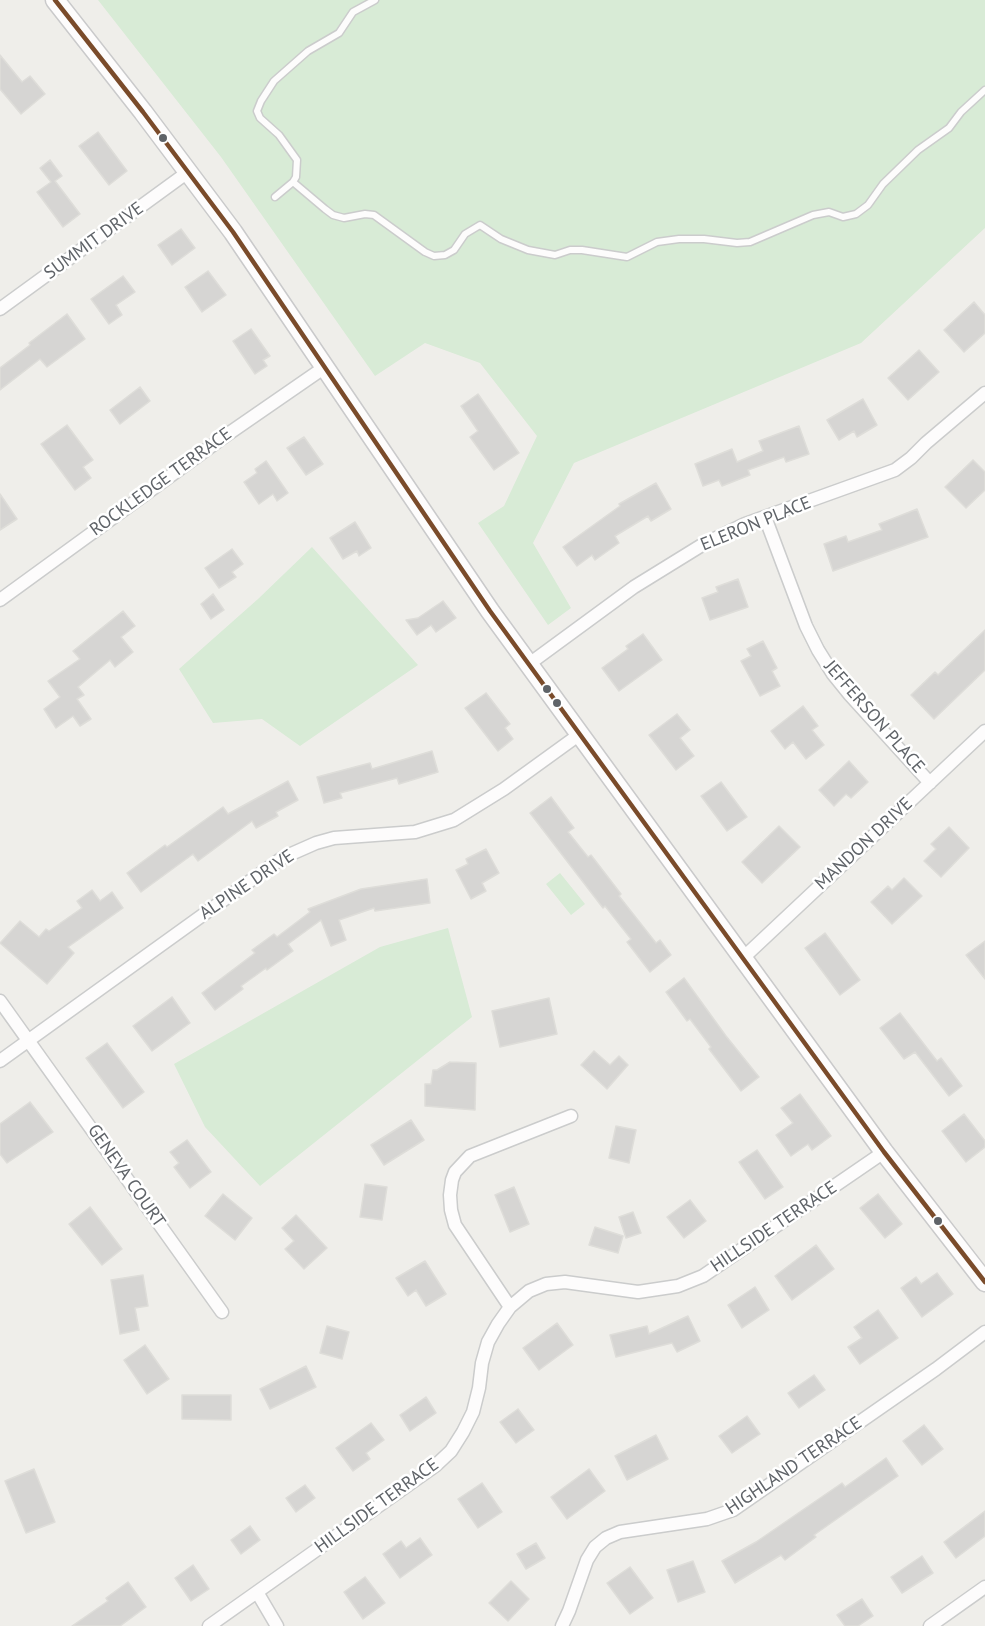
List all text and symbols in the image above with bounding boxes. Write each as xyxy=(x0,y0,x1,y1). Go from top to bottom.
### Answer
unlabelled marker xyxy=(157,132,169,144)
street label: SUMMIT DRIVE xyxy=(40,198,148,284)
street label: ROCKLEDGE TERRACE xyxy=(86,423,236,541)
street label: ELERON PLACE xyxy=(698,492,814,556)
street label: JEFFERSON PLACE xyxy=(819,656,929,778)
unlabelled marker xyxy=(541,683,553,695)
unlabelled marker xyxy=(551,697,563,709)
street label: MANDON DRIVE xyxy=(811,793,917,895)
street label: ALPINE DRIVE xyxy=(196,845,298,925)
street label: GENEVA COURT xyxy=(83,1120,169,1232)
street label: HILLSIDE TERRACE xyxy=(707,1177,841,1277)
unlabelled marker xyxy=(932,1215,944,1227)
street label: HIGHLAND TERRACE xyxy=(722,1412,866,1520)
street label: HILLSIDE TERRACE xyxy=(311,1454,443,1558)

